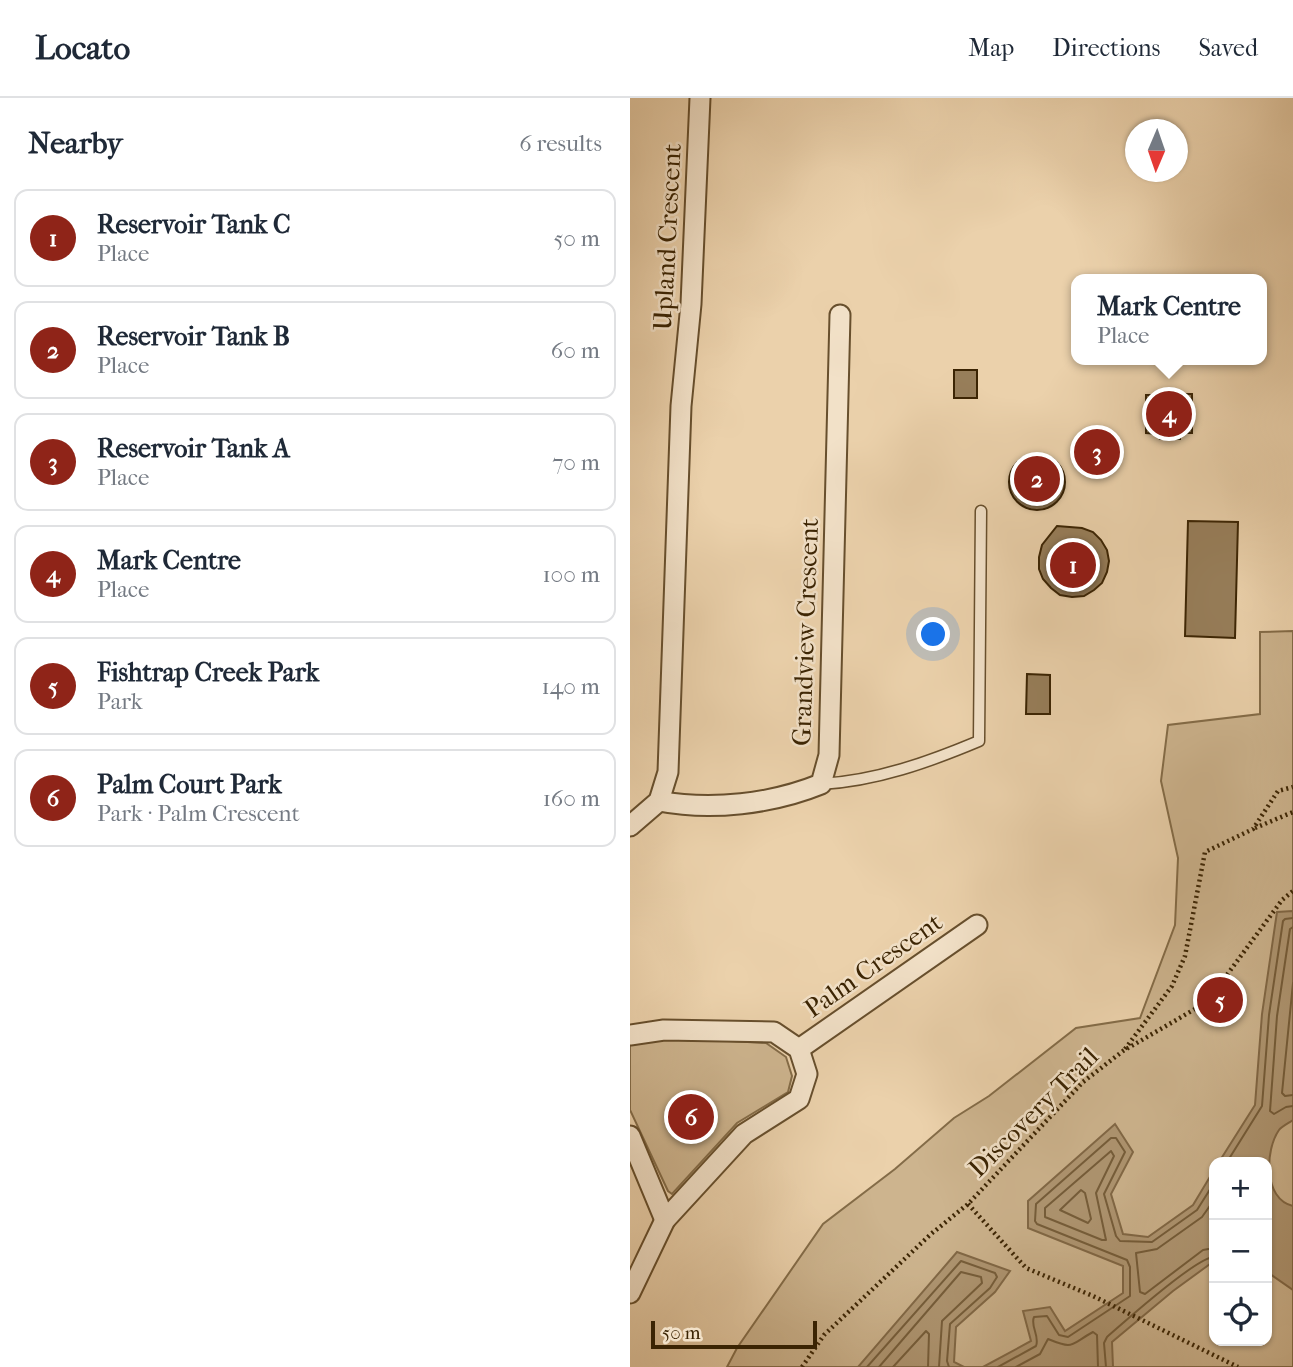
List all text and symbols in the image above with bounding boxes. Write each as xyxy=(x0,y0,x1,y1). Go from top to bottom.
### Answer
text: Locato xyxy=(35,29,130,68)
text: Map xyxy=(968,34,1014,62)
text: Directions xyxy=(1052,34,1160,62)
text: Saved xyxy=(1198,34,1258,62)
north arrow xyxy=(1125,119,1188,182)
text: Nearby xyxy=(28,126,123,161)
text: 6 results xyxy=(519,130,602,157)
street label: Upland Crescent xyxy=(647,142,688,331)
text: Reservoir Tank C xyxy=(97,209,291,240)
text: 1 xyxy=(49,225,57,252)
text: 50 m xyxy=(553,225,600,252)
text: Place xyxy=(97,240,149,267)
popup xyxy=(1071,274,1267,365)
text: Mark Centre xyxy=(1097,291,1241,322)
text: Reservoir Tank B xyxy=(97,321,290,352)
text: Place xyxy=(1097,322,1149,349)
text: 2 xyxy=(47,337,59,364)
text: 60 m xyxy=(551,337,600,364)
text: Place xyxy=(97,352,149,379)
pin: 4 xyxy=(1146,388,1192,440)
pin: 3 xyxy=(1074,426,1120,478)
text: Reservoir Tank A xyxy=(97,433,290,464)
text: 3 xyxy=(48,449,58,476)
text: 70 m xyxy=(552,449,600,476)
pin: 2 xyxy=(1014,453,1060,505)
text: Place xyxy=(97,464,149,491)
street label: Grandview Crescent xyxy=(786,517,825,746)
pin: 1 xyxy=(1050,539,1096,591)
text: Mark Centre xyxy=(97,545,241,576)
text: 4 xyxy=(46,561,60,588)
text: 100 m xyxy=(542,561,600,588)
text: Place xyxy=(97,576,149,603)
your location xyxy=(916,617,950,651)
text: Fishtrap Creek Park xyxy=(97,657,319,688)
text: 5 xyxy=(48,673,58,700)
text: 140 m xyxy=(541,673,600,700)
text: Park xyxy=(97,688,143,715)
text: Palm Court Park xyxy=(97,769,282,800)
text: 6 xyxy=(47,785,59,812)
text: 160 m xyxy=(543,785,600,812)
text: Park · Palm Crescent xyxy=(97,800,300,827)
street label: Palm Crescent xyxy=(798,906,949,1024)
pin: 5 xyxy=(1197,974,1243,1026)
street label: Discovery Trail xyxy=(962,1041,1105,1184)
pin: 6 xyxy=(668,1091,714,1143)
map controls xyxy=(1209,1157,1272,1346)
button: + xyxy=(1209,1157,1272,1220)
button: − xyxy=(1209,1220,1272,1283)
button: locate xyxy=(1209,1283,1272,1346)
scale bar xyxy=(651,1318,817,1350)
text: 50 m xyxy=(662,1322,701,1344)

